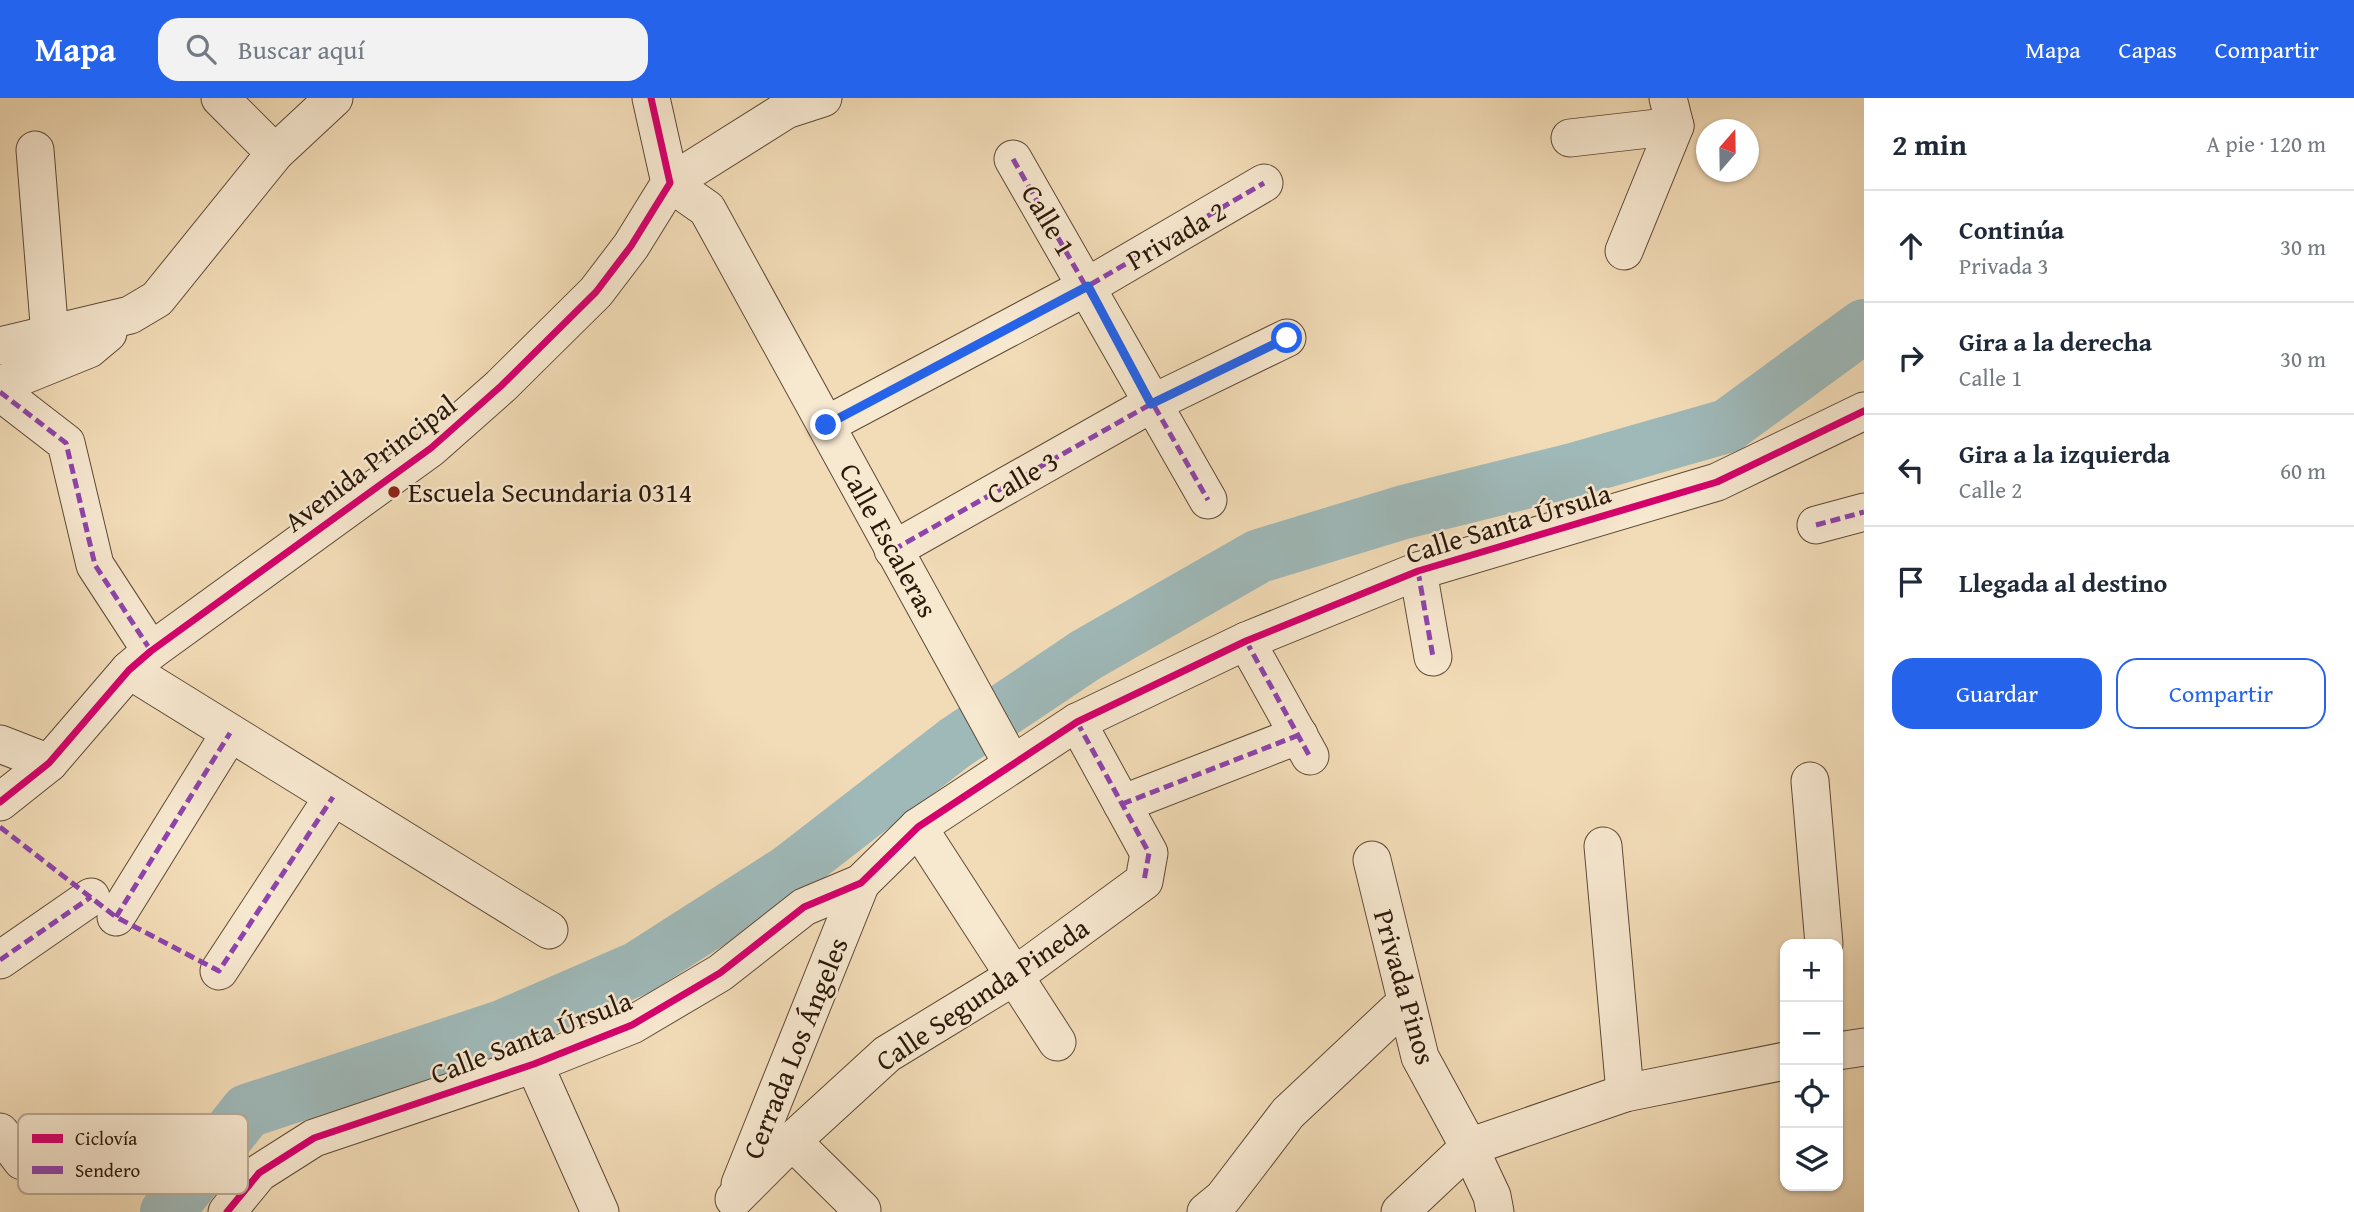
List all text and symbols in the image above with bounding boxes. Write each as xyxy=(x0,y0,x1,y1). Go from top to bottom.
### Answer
search box xyxy=(158,18,648,81)
text: Mapa xyxy=(35,25,116,73)
icon: search xyxy=(182,30,220,68)
text: Buscar aquí xyxy=(238,30,365,69)
text: Mapa xyxy=(2025,32,2081,67)
text: Capas xyxy=(2119,32,2177,67)
text: Compartir xyxy=(2215,32,2319,67)
north arrow xyxy=(1696,119,1759,182)
text: 2 min xyxy=(1892,122,1967,166)
text: A pie · 120 m xyxy=(2206,127,2326,160)
street label: Calle 1 xyxy=(1012,176,1087,263)
street label: Privada 2 xyxy=(1118,190,1233,280)
text: Continúa xyxy=(1959,210,2064,249)
icon: ahead xyxy=(1892,227,1930,265)
text: 30 m xyxy=(2280,230,2326,263)
text: Privada 3 xyxy=(1959,249,2048,282)
route start xyxy=(1271,322,1302,353)
text: Gira a la derecha xyxy=(1959,322,2152,361)
icon: right xyxy=(1892,339,1930,377)
text: 30 m xyxy=(2280,342,2326,375)
text: Calle 1 xyxy=(1959,361,2022,394)
street label: Avenida Principal xyxy=(275,384,465,541)
route end xyxy=(810,409,841,440)
text: Gira a la izquierda xyxy=(1959,434,2170,473)
street label: Calle 3 xyxy=(978,440,1065,514)
icon: left xyxy=(1892,451,1930,489)
text: 60 m xyxy=(2280,454,2326,487)
street label: Calle Escaleras xyxy=(830,455,949,624)
place label: Escuela Secundaria 0314 xyxy=(408,471,692,512)
street label: Calle Santa Úrsula xyxy=(1400,472,1616,573)
text: Calle 2 xyxy=(1959,473,2022,506)
marker: Escuela Secundaria 0314 xyxy=(386,484,402,500)
icon: arrive xyxy=(1892,563,1930,601)
text: Llegada al destino xyxy=(1959,563,2167,602)
button: Guardar xyxy=(1892,658,2102,729)
button: Compartir xyxy=(2116,658,2326,729)
street label: Privada Pinos xyxy=(1364,905,1447,1069)
street label: Calle Segunda Pineda xyxy=(867,906,1097,1080)
street label: Cerrada Los Ángeles xyxy=(731,931,858,1165)
map controls xyxy=(1780,939,1843,1191)
button: + xyxy=(1780,939,1843,1002)
street label: Calle Santa Úrsula xyxy=(424,979,638,1094)
button: − xyxy=(1780,1002,1843,1065)
button: locate xyxy=(1780,1065,1843,1128)
legend xyxy=(18,1114,248,1194)
text: Ciclovía xyxy=(75,1124,137,1152)
button: layers xyxy=(1780,1128,1843,1191)
text: Sendero xyxy=(75,1156,140,1184)

